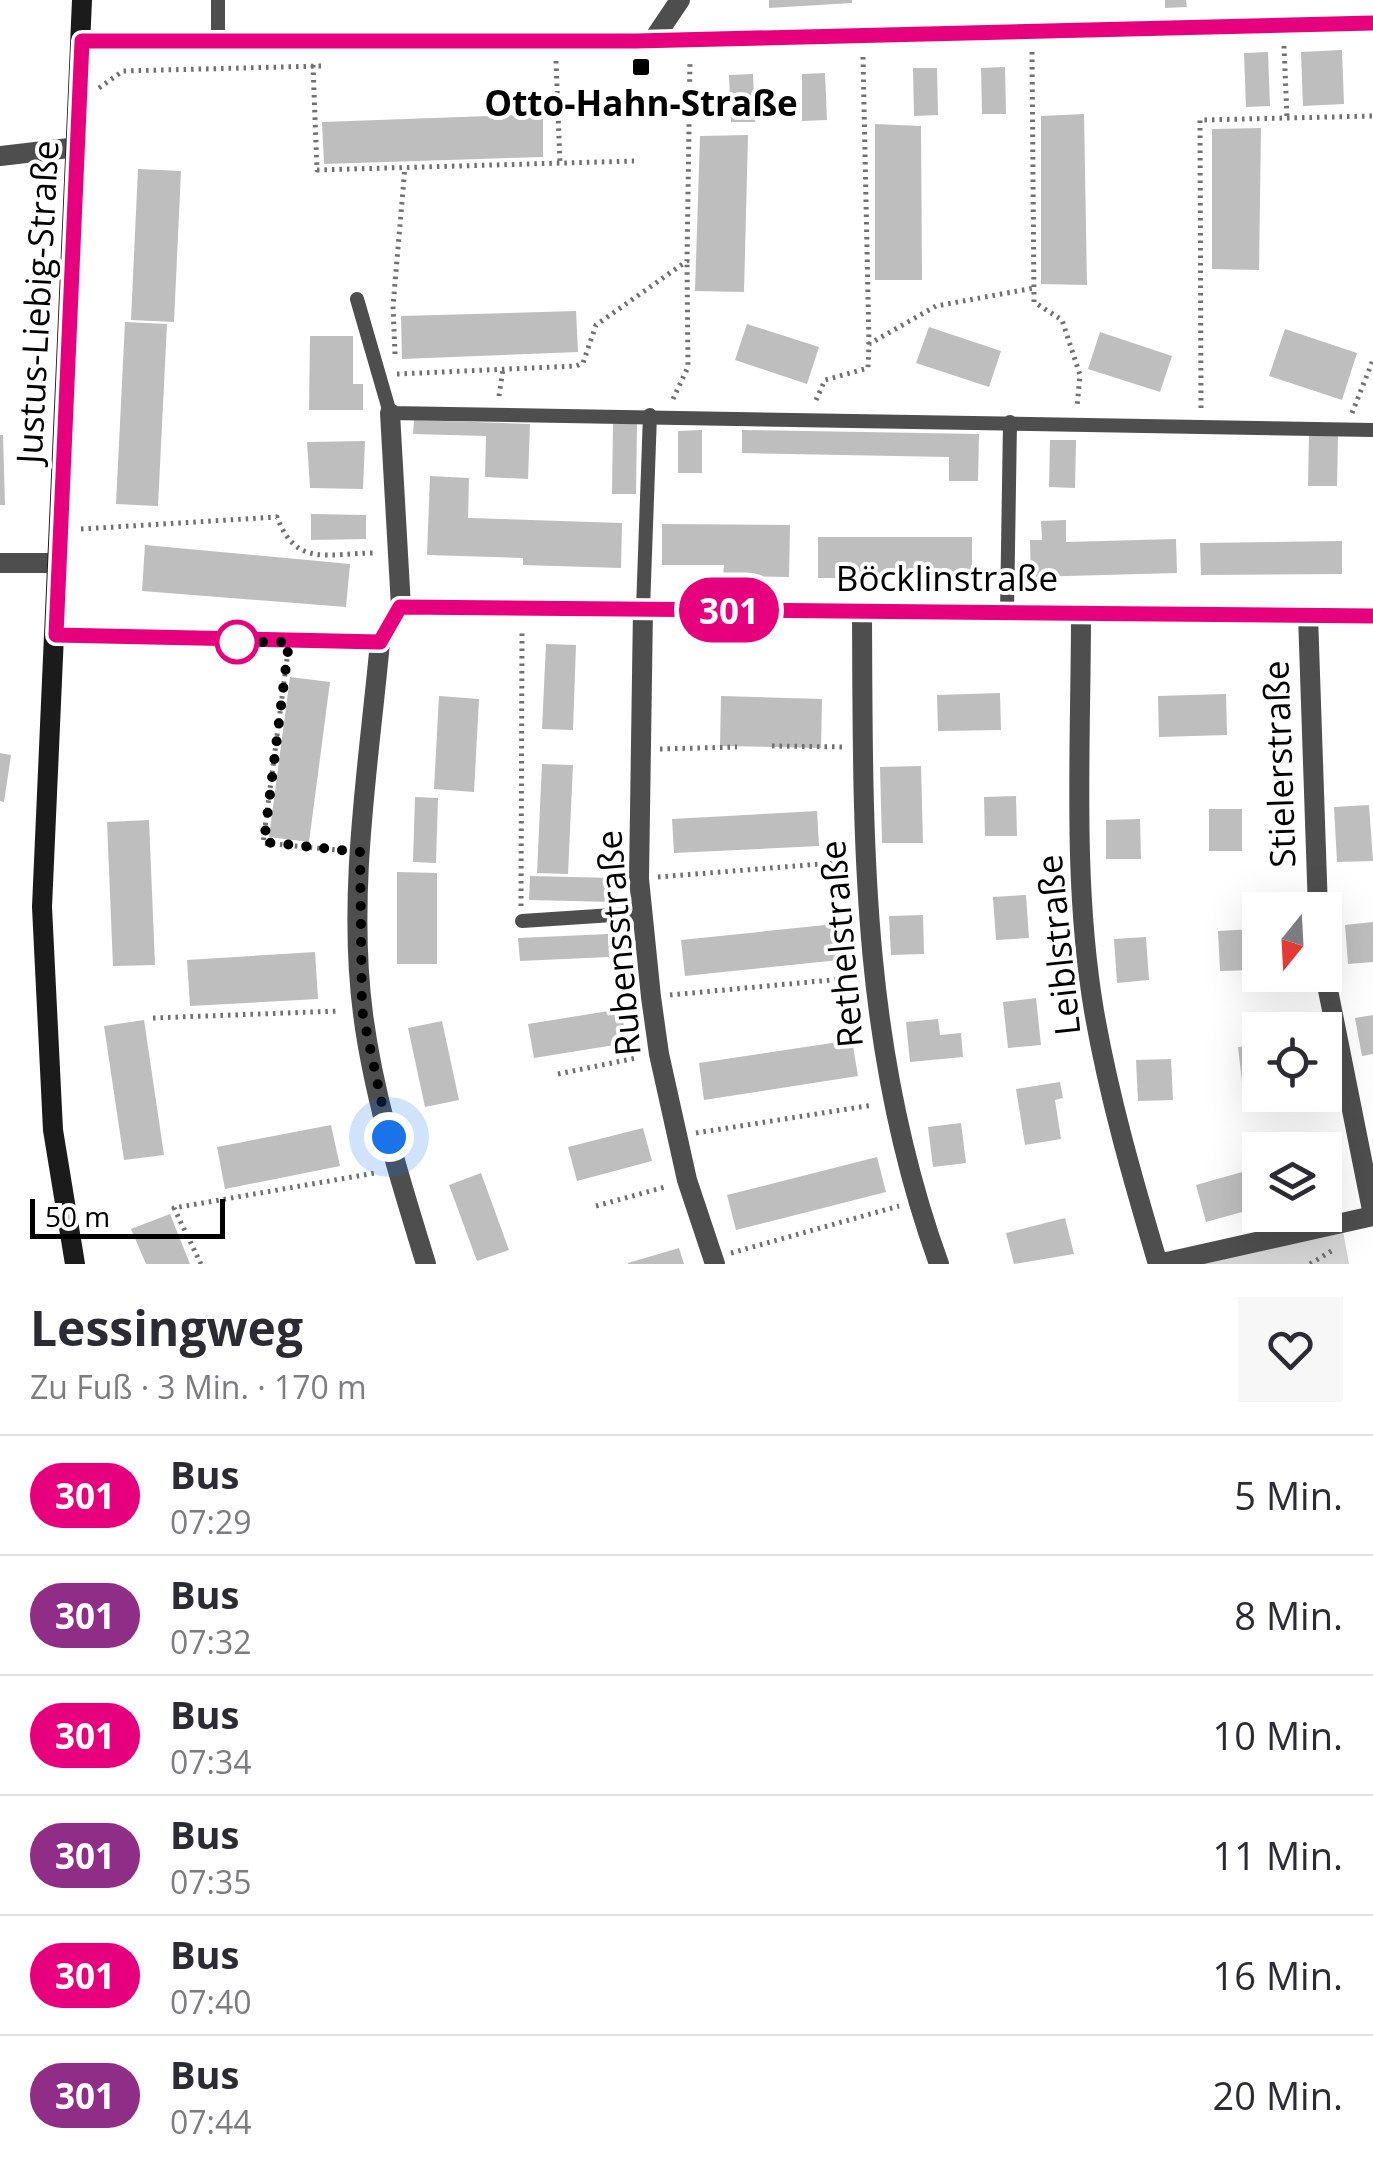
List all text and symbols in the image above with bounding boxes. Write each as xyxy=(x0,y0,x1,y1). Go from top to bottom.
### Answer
marker: Otto-Hahn-Straße xyxy=(630,56,652,78)
place label: Otto-Hahn-Straße xyxy=(484,79,798,126)
street label: Justus-Liebig-Straße xyxy=(4,139,68,468)
street label: Böcklinstraße xyxy=(836,554,1058,601)
line badge: 301 xyxy=(672,578,786,642)
text: 301 xyxy=(699,587,759,634)
unlabelled marker xyxy=(216,621,258,663)
street label: Stielerstraße xyxy=(1251,660,1306,868)
street label: Rubensstraße xyxy=(584,828,651,1058)
street label: Rethelstraße xyxy=(808,838,873,1050)
street label: Leiblstraße xyxy=(1025,853,1090,1038)
north arrow xyxy=(1242,892,1342,992)
map controls xyxy=(1242,892,1342,1232)
button: locate xyxy=(1242,1012,1342,1112)
your location xyxy=(364,1112,414,1162)
button: layers xyxy=(1242,1132,1342,1232)
scale bar xyxy=(30,1194,225,1238)
text: 50 m xyxy=(45,1197,110,1235)
text: Lessingweg xyxy=(30,1295,303,1360)
button: heart xyxy=(1238,1297,1343,1402)
text: Zu Fuß · 3 Min. · 170 m xyxy=(30,1365,367,1408)
text: Bus xyxy=(170,1448,239,1500)
text: 5 Min. xyxy=(1234,1469,1343,1521)
text: 301 xyxy=(55,1472,115,1519)
text: 07:29 xyxy=(170,1500,252,1543)
text: Bus xyxy=(170,1568,239,1620)
text: 8 Min. xyxy=(1234,1589,1343,1641)
text: 301 xyxy=(55,1592,115,1639)
text: 07:32 xyxy=(170,1620,252,1663)
text: Bus xyxy=(170,1688,239,1740)
text: 10 Min. xyxy=(1213,1709,1343,1761)
text: 301 xyxy=(55,1712,115,1759)
text: 07:34 xyxy=(170,1740,252,1783)
text: Bus xyxy=(170,1808,239,1860)
text: 11 Min. xyxy=(1213,1829,1343,1881)
text: 301 xyxy=(55,1832,115,1879)
text: 07:35 xyxy=(170,1860,252,1903)
text: Bus xyxy=(170,1928,239,1980)
text: 16 Min. xyxy=(1213,1949,1343,2001)
text: 301 xyxy=(55,1952,115,1999)
text: 07:40 xyxy=(170,1980,252,2023)
text: Bus xyxy=(170,2048,239,2100)
text: 20 Min. xyxy=(1213,2069,1343,2121)
text: 301 xyxy=(55,2072,115,2119)
text: 07:44 xyxy=(170,2100,252,2143)

